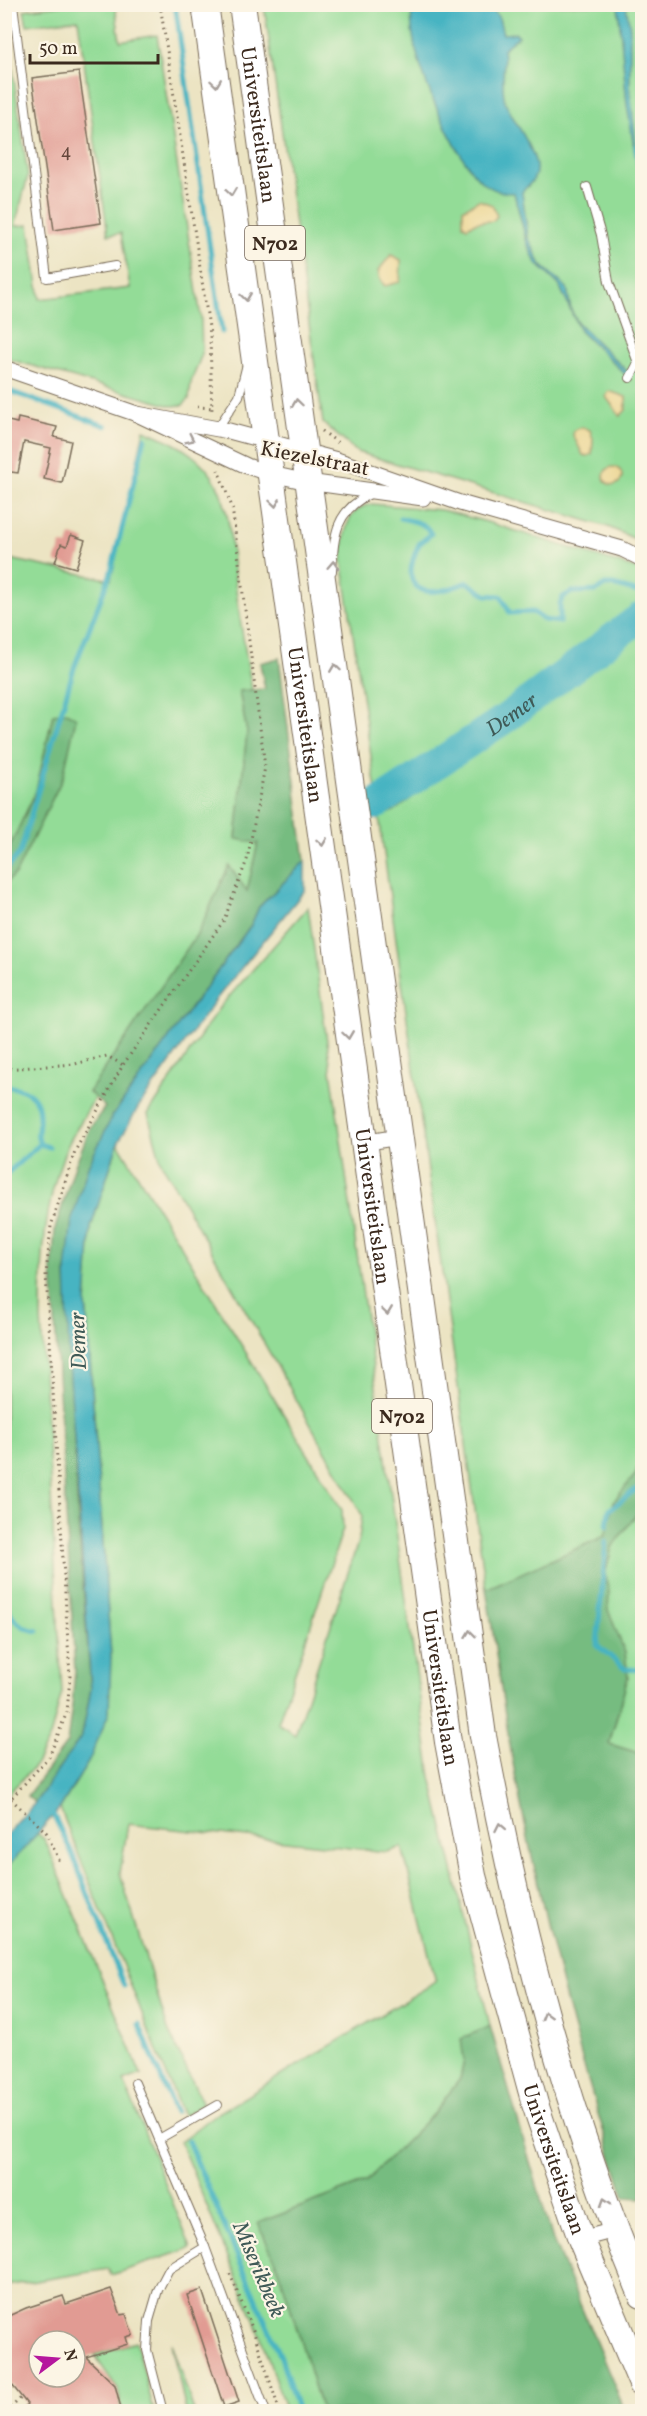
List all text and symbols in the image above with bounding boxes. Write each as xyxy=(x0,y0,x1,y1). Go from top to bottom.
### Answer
scale bar xyxy=(30,27,158,65)
text: 50 m xyxy=(39,37,78,62)
street label: Universiteitslaan xyxy=(232,45,283,205)
one-way arrow xyxy=(210,79,222,88)
house number: 4 xyxy=(61,140,71,165)
one-way arrow xyxy=(225,187,237,196)
road number: N702 xyxy=(245,226,305,260)
one-way arrow xyxy=(240,292,252,302)
one-way arrow xyxy=(292,399,304,408)
one-way arrow xyxy=(183,432,194,443)
street label: Kiezelstraat xyxy=(258,435,372,484)
one-way arrow xyxy=(268,498,280,507)
one-way arrow xyxy=(326,560,339,569)
street label: Universiteitslaan xyxy=(279,645,330,805)
one-way arrow xyxy=(330,663,342,672)
water label: Demer xyxy=(480,686,546,745)
one-way arrow xyxy=(315,837,327,846)
one-way arrow xyxy=(341,1030,353,1039)
street label: Universiteitslaan xyxy=(346,1126,397,1287)
one-way arrow xyxy=(380,1307,392,1316)
water label: Demer xyxy=(63,1311,96,1370)
road number: N702 xyxy=(372,1399,432,1433)
street label: Universiteitslaan xyxy=(414,1608,465,1768)
one-way arrow xyxy=(464,1630,477,1639)
one-way arrow xyxy=(494,1822,507,1832)
one-way arrow xyxy=(541,2011,553,2022)
street label: Universiteitslaan xyxy=(514,2081,592,2239)
one-way arrow xyxy=(600,2197,613,2208)
water label: Miserikbeek xyxy=(223,2216,292,2323)
north arrow xyxy=(27,2329,87,2389)
text: N xyxy=(57,2347,82,2364)

